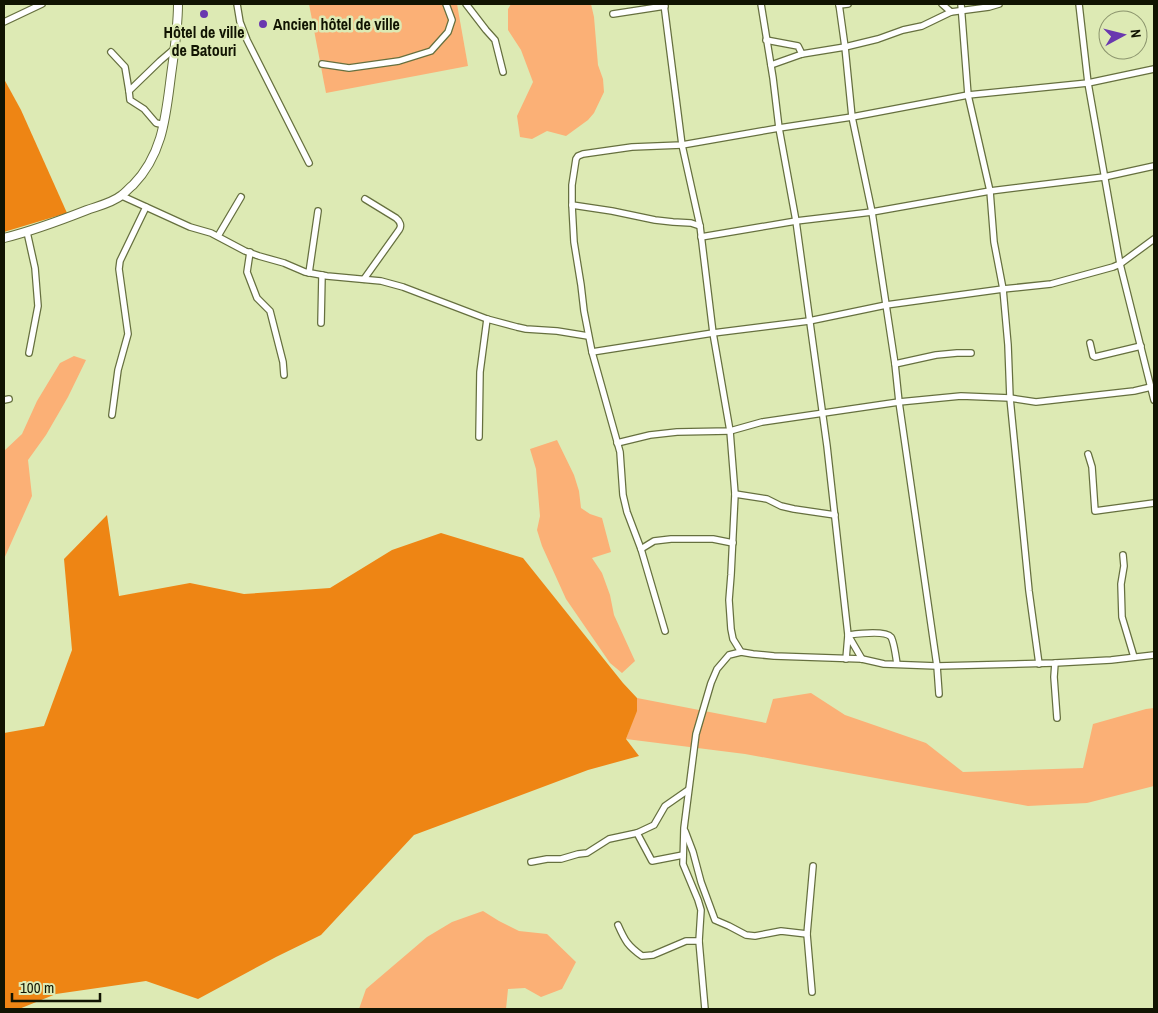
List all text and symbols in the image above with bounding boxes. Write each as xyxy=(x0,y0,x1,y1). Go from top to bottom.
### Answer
marker: Hôtel de ville de Batouri xyxy=(198,8,210,20)
north arrow xyxy=(1098,10,1148,60)
place label: Ancien hôtel de ville xyxy=(273,13,400,35)
marker: Ancien hôtel de ville xyxy=(257,18,269,30)
place label: Hôtel de ville de Batouri xyxy=(164,21,244,61)
text: N xyxy=(1126,28,1145,39)
scale bar xyxy=(12,970,100,1002)
text: 100 m xyxy=(20,977,54,998)

